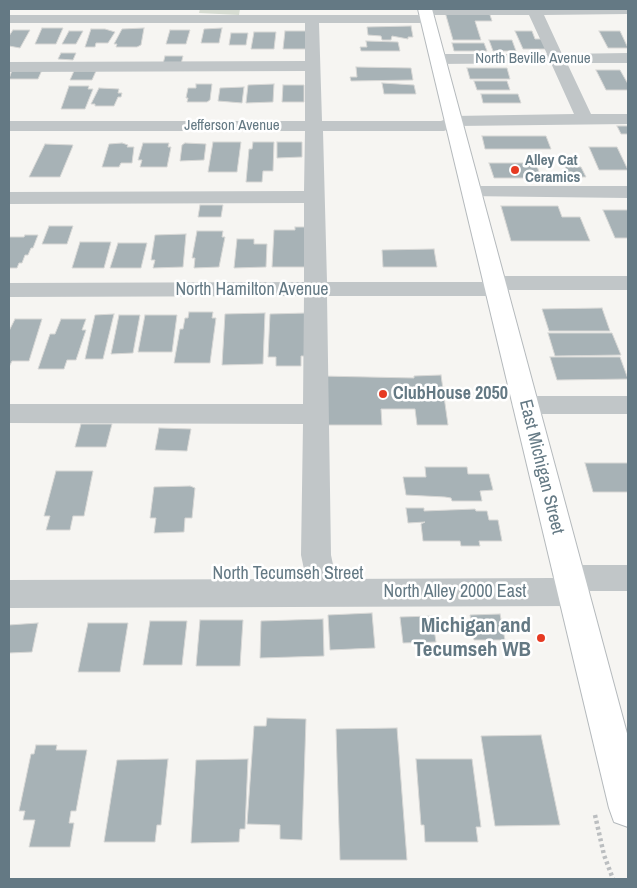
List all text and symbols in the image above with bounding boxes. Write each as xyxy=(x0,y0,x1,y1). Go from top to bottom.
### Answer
street label: North Beville Avenue xyxy=(475,50,591,68)
street label: Jefferson Avenue xyxy=(184,117,280,135)
place label: Alley Cat Ceramics xyxy=(525,152,580,187)
marker: Alley Cat Ceramics xyxy=(509,164,521,176)
street label: North Hamilton Avenue xyxy=(175,279,329,301)
place label: ClubHouse 2050 xyxy=(393,383,508,405)
marker: ClubHouse 2050 xyxy=(377,388,389,400)
street label: East Michigan Street xyxy=(514,398,568,536)
street label: North Tecumseh Street xyxy=(213,563,363,585)
street label: North Alley 2000 East xyxy=(384,581,526,603)
place label: Michigan and Tecumseh WB xyxy=(414,613,531,663)
marker: Michigan and Tecumseh WB xyxy=(535,632,547,644)

